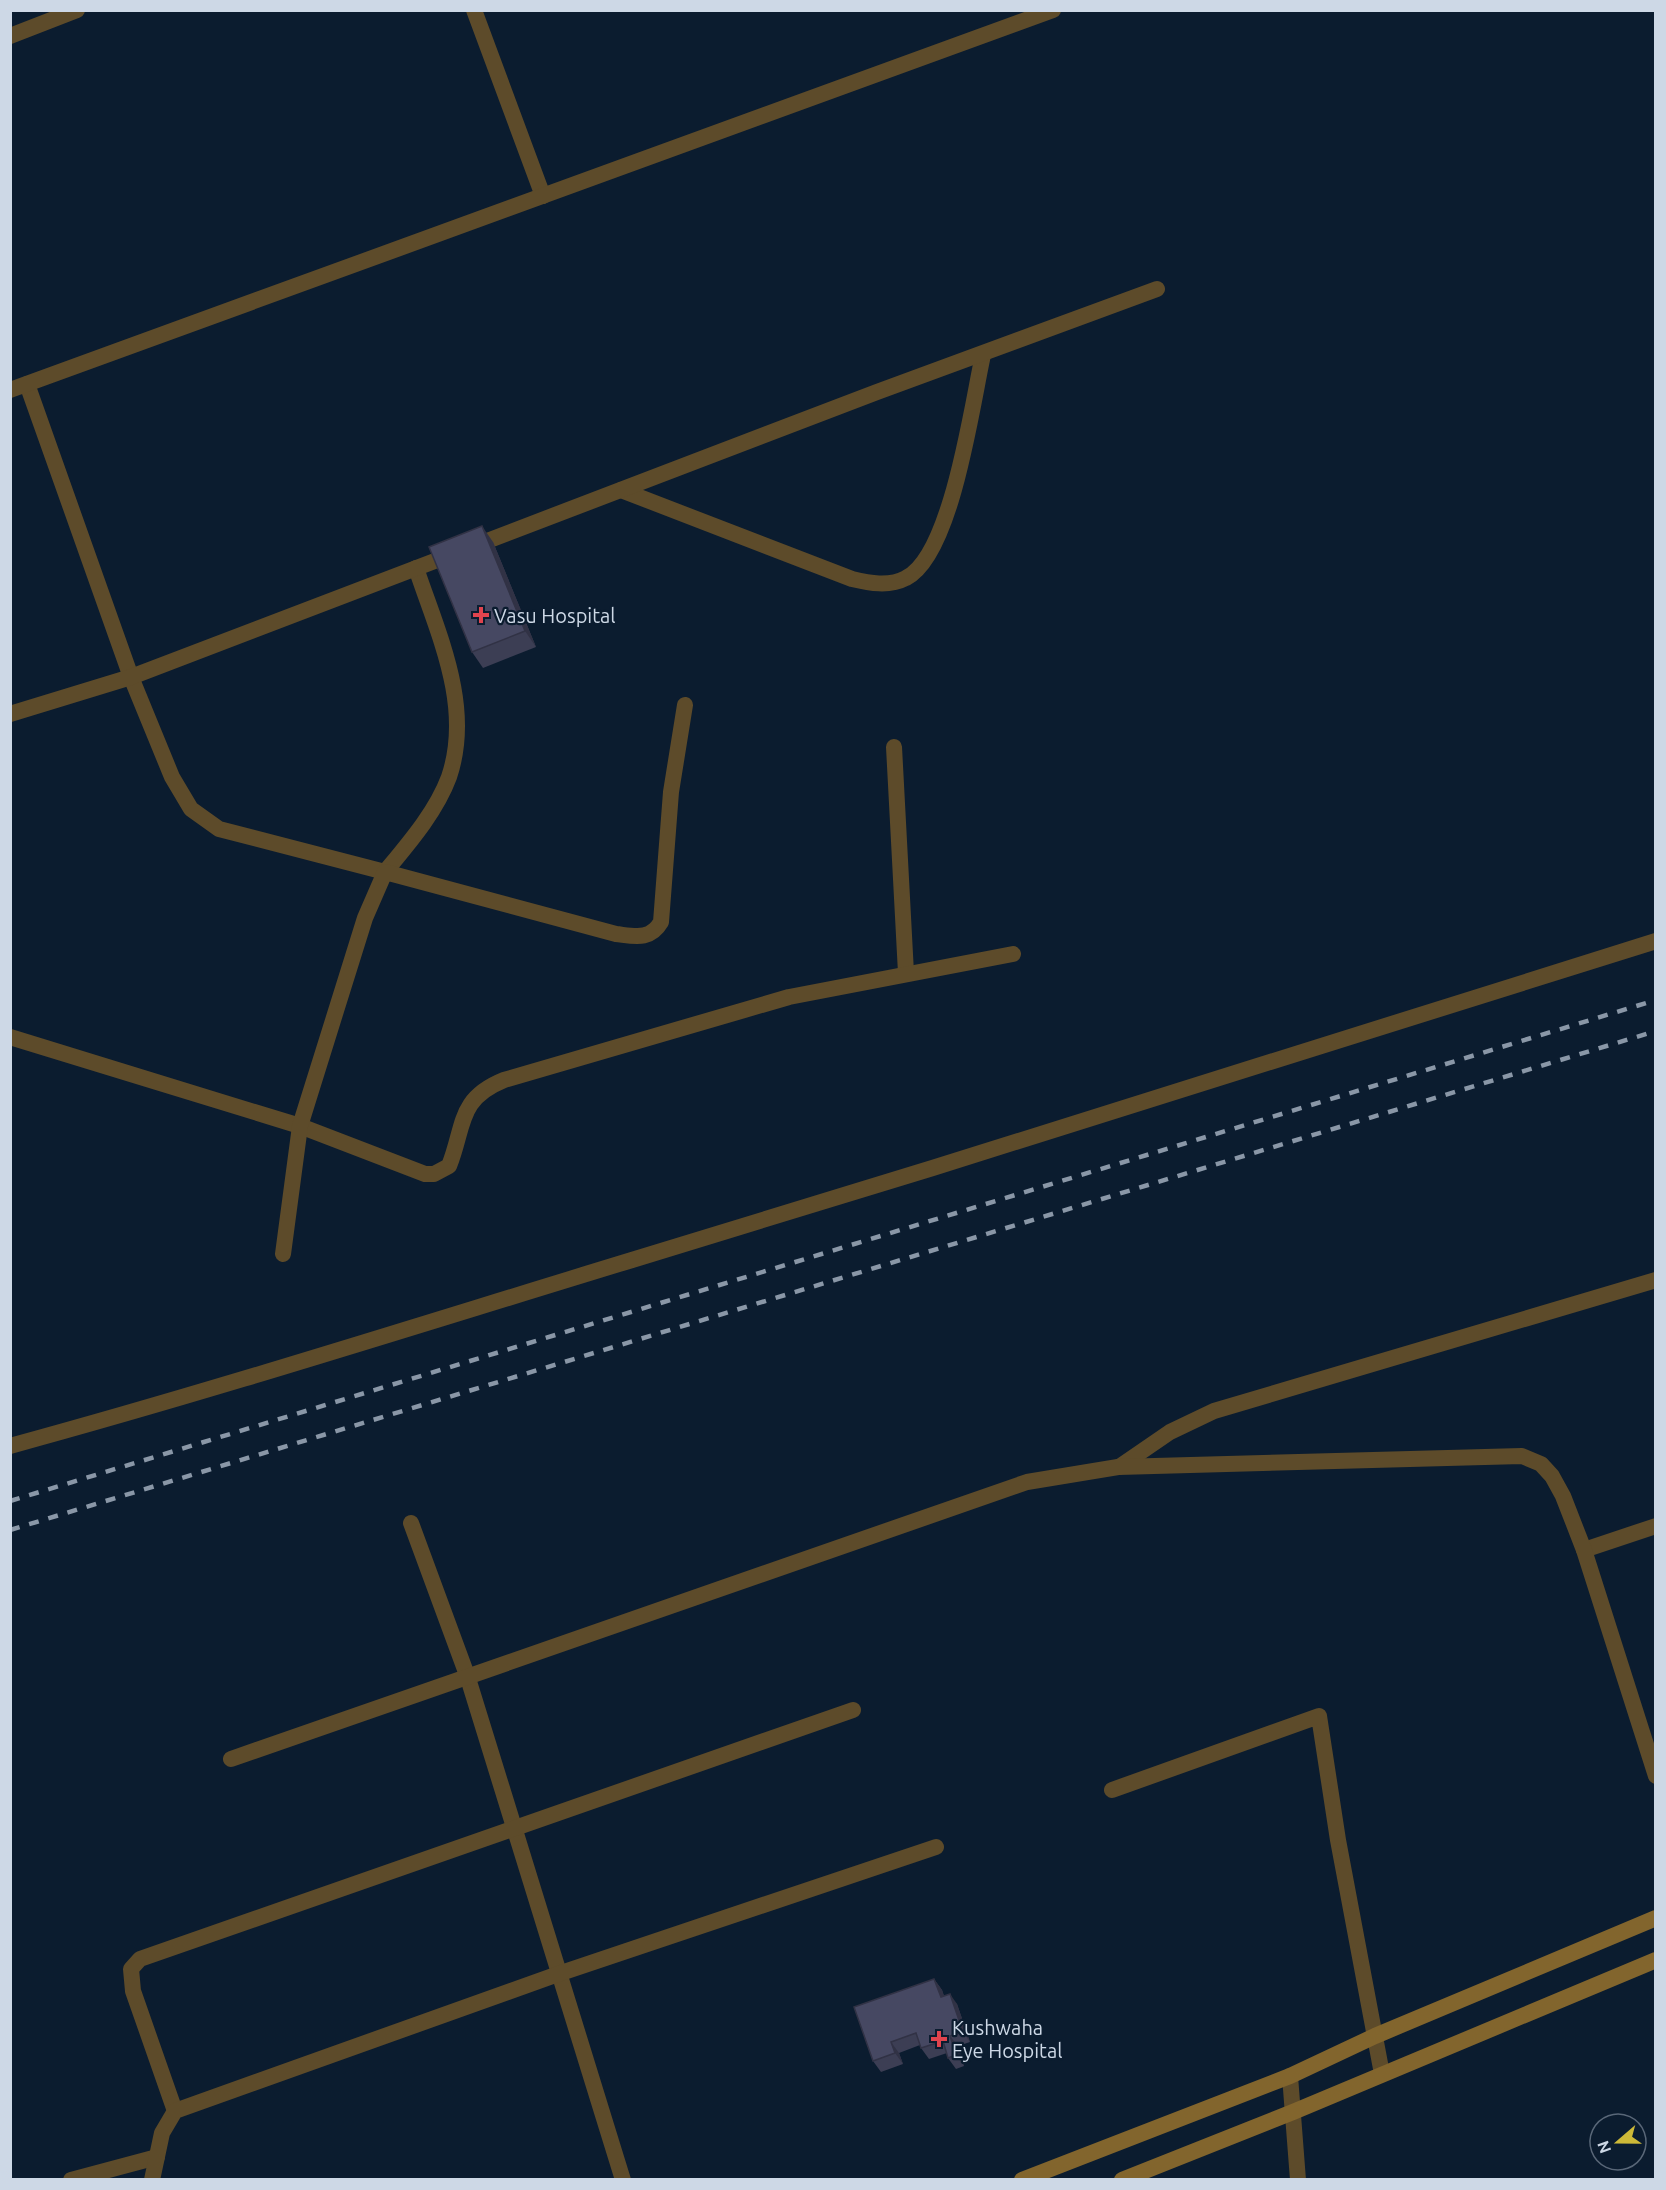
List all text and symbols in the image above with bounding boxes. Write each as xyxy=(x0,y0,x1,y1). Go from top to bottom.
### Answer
place label: Vasu Hospital xyxy=(494,604,616,627)
marker: Vasu Hospital xyxy=(472,606,490,624)
place label: Kushwaha Eye Hospital xyxy=(952,2016,1062,2062)
marker: Kushwaha Eye Hospital xyxy=(930,2030,948,2048)
north arrow xyxy=(1588,2112,1648,2172)
text: N xyxy=(1593,2138,1614,2156)

